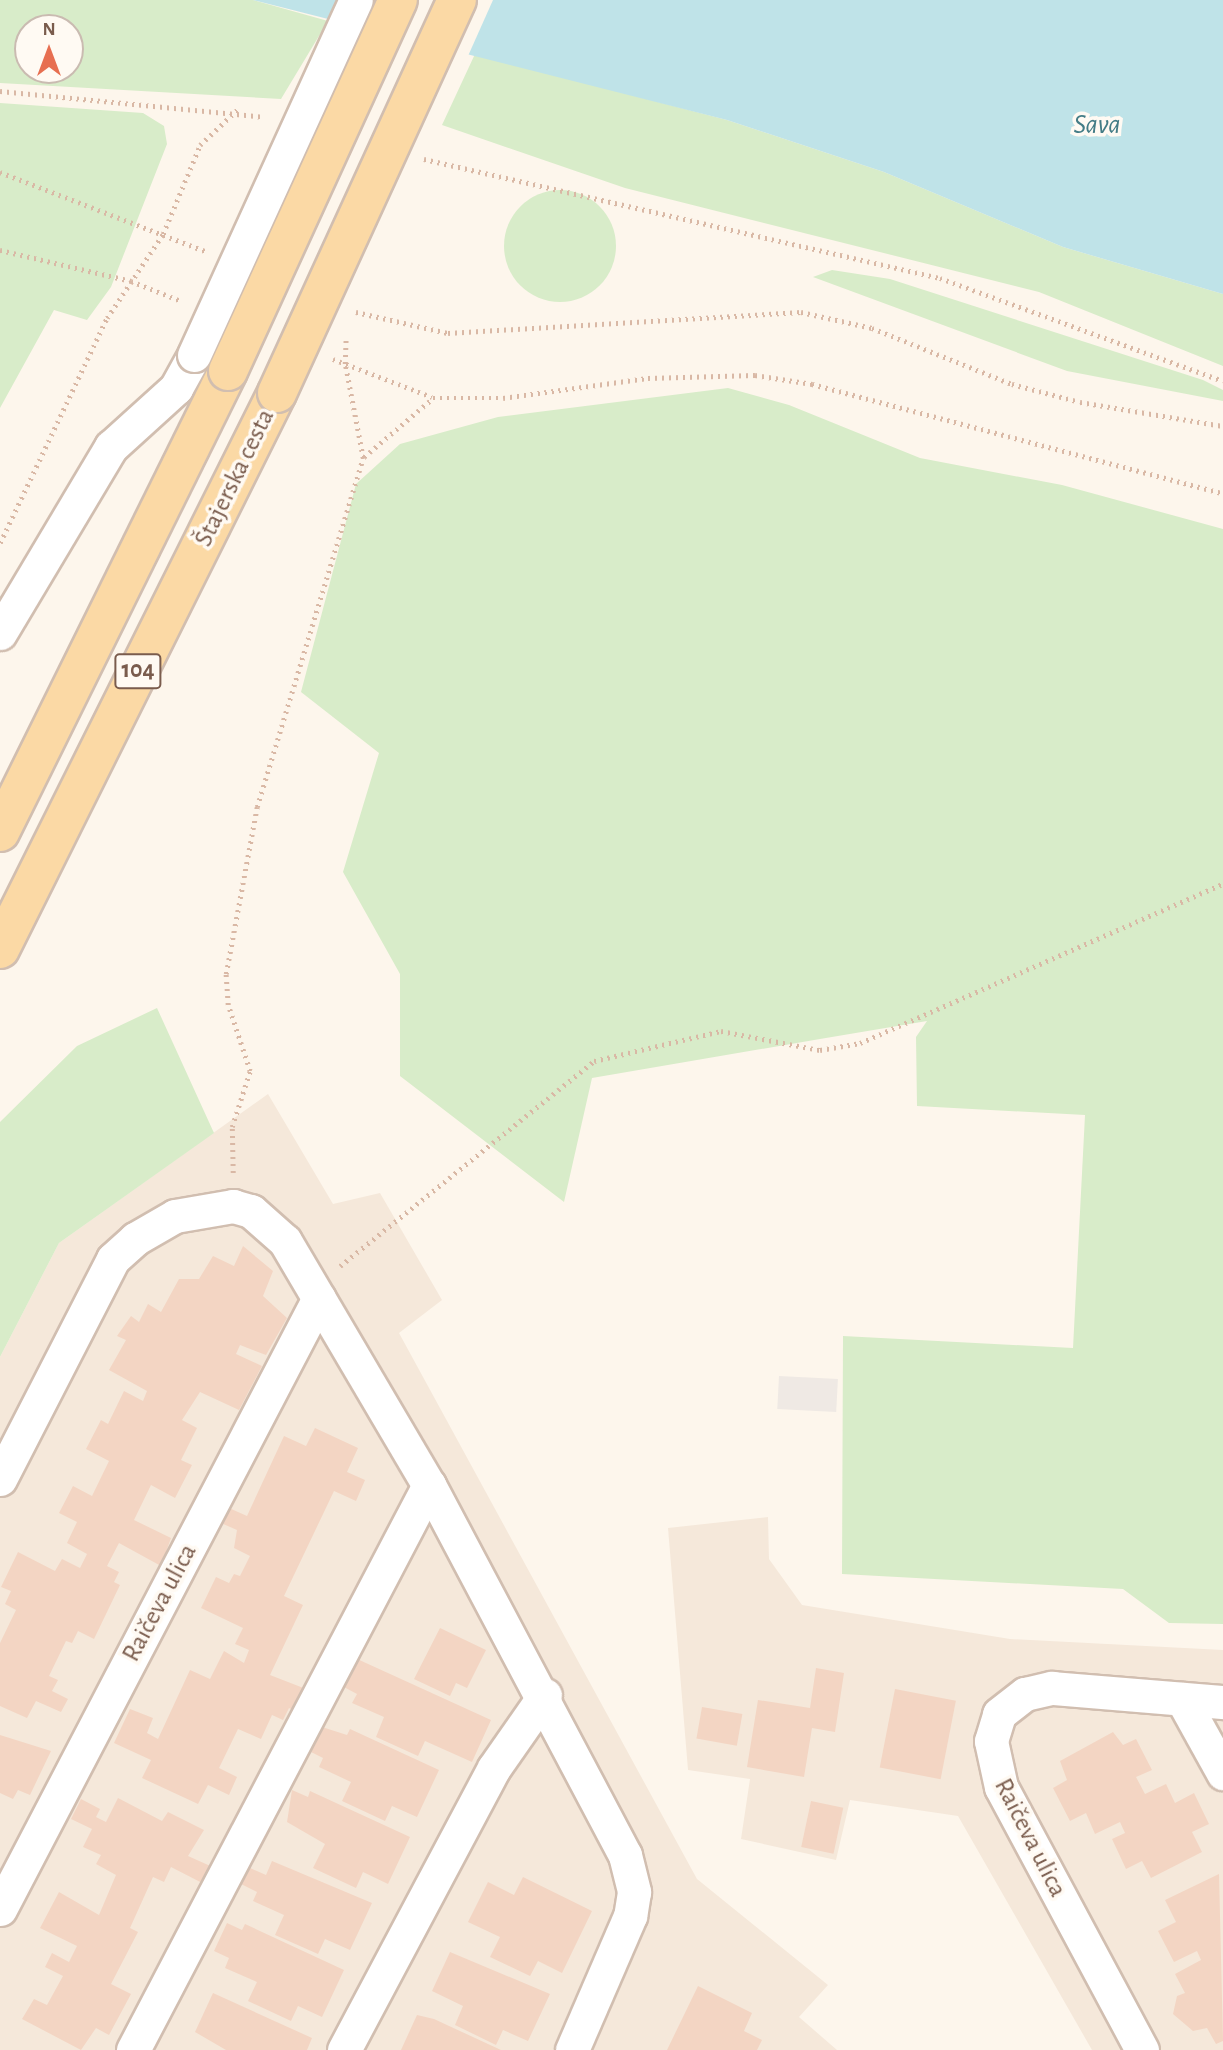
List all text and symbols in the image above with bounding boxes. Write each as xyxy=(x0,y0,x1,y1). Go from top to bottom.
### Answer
north arrow xyxy=(14,14,84,84)
text: N xyxy=(42,20,56,39)
water label: Sava xyxy=(1073,108,1121,142)
street label: Štajerska cesta xyxy=(188,404,282,552)
road number: 104 xyxy=(114,650,162,692)
street label: Raičeva ulica xyxy=(116,1539,204,1667)
street label: Raičeva ulica xyxy=(987,1774,1073,1902)

